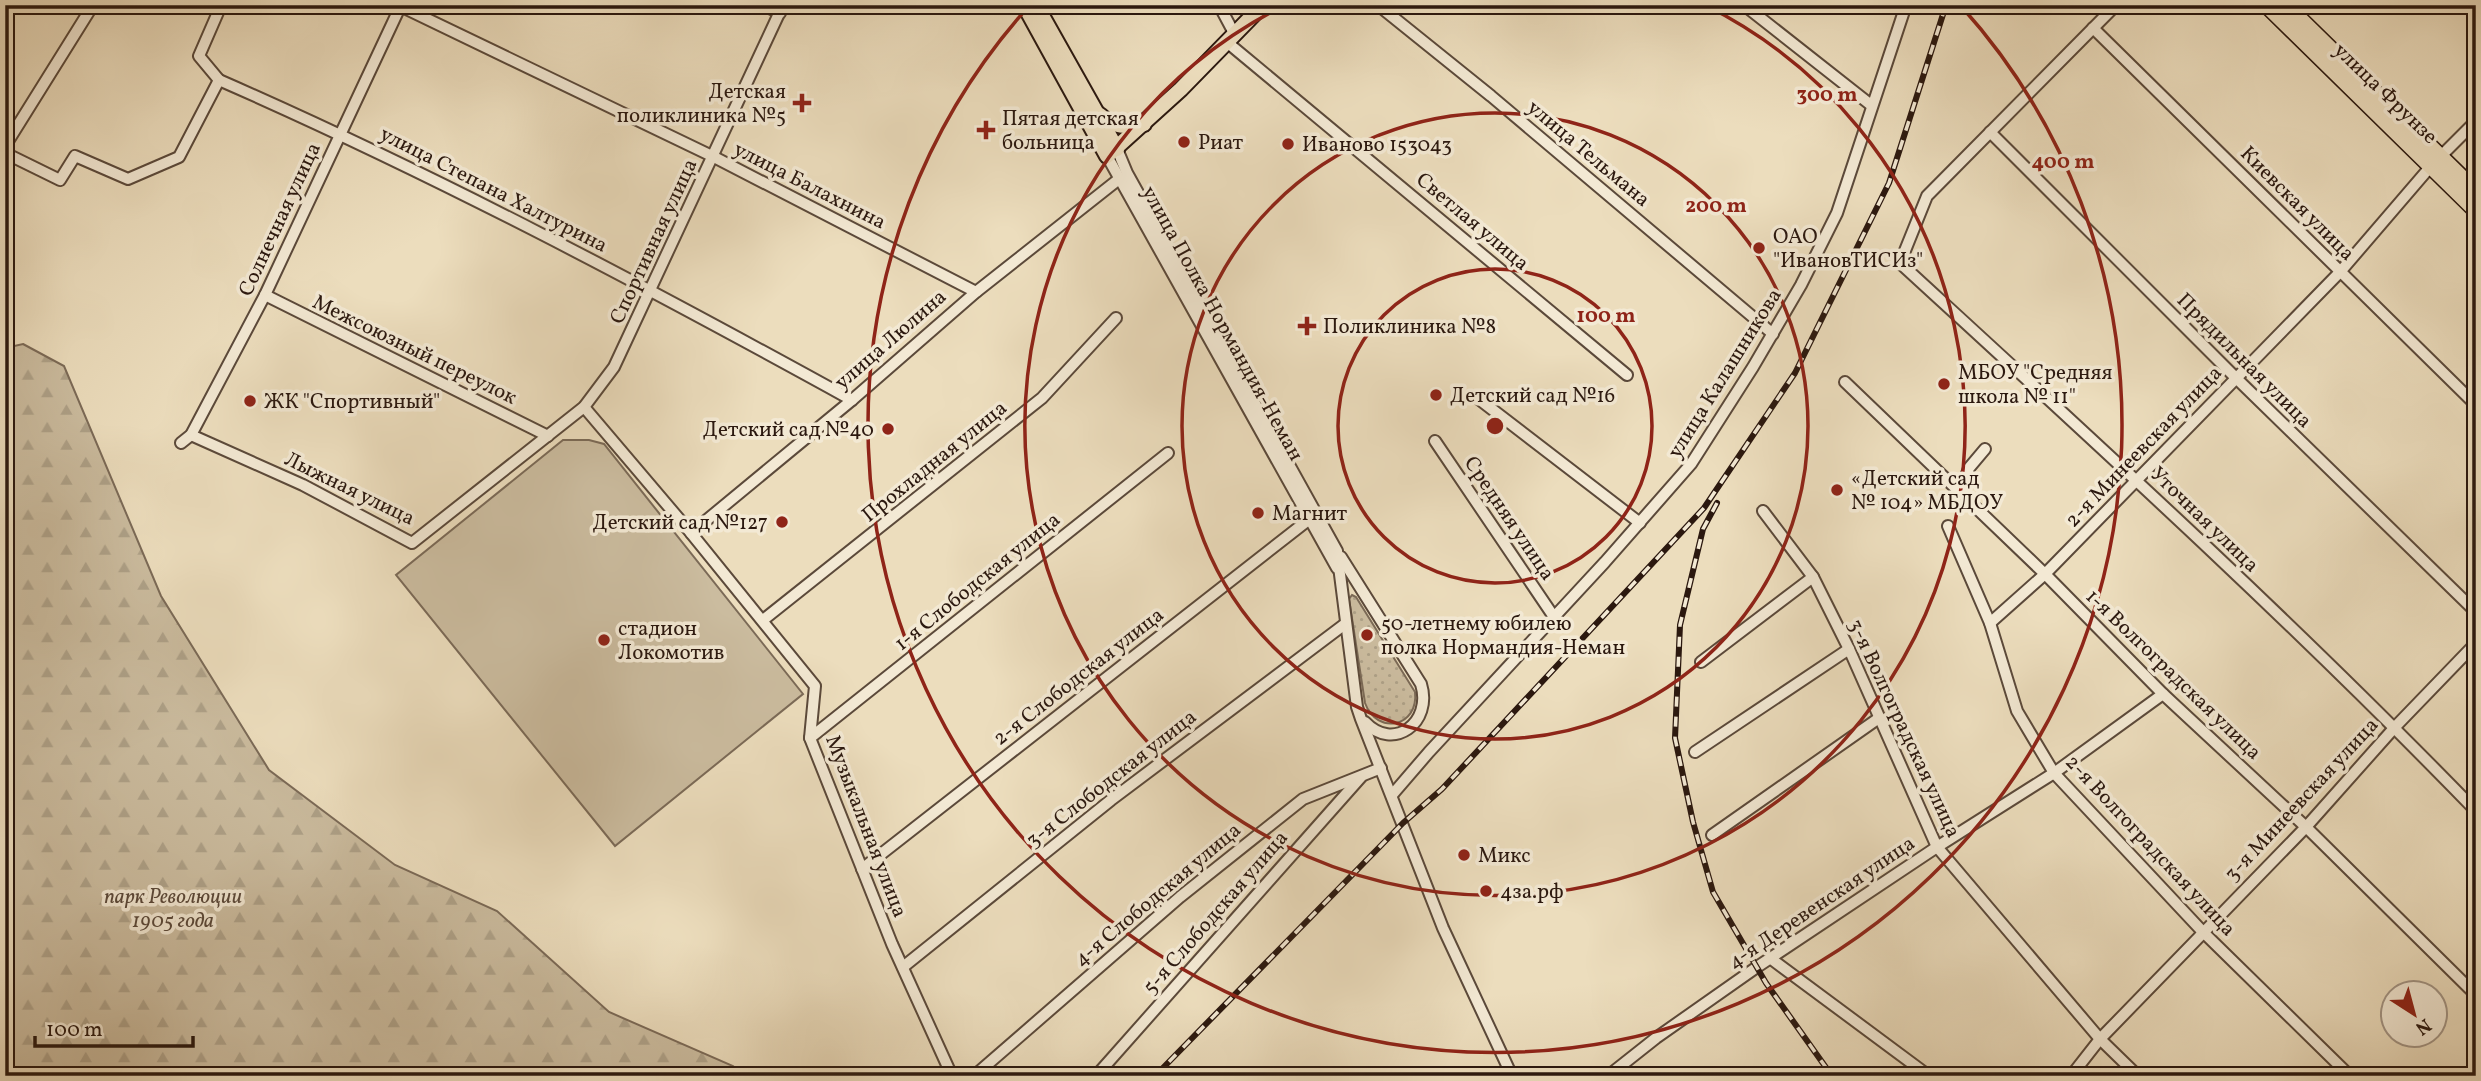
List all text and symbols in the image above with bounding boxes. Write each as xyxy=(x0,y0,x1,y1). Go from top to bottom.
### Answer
street label: улица Фрунзе xyxy=(2326,37,2443,151)
place label: Детская поликлиника №5 xyxy=(617,78,786,131)
text: 300 m xyxy=(1797,81,1857,110)
marker: Детская поликлиника №5 xyxy=(792,93,812,113)
street label: улица Тельмана xyxy=(1520,94,1656,214)
place label: Пятая детская больница xyxy=(1002,105,1139,158)
street label: улица Степана Халтурина xyxy=(374,120,612,260)
marker: Пятая детская больница xyxy=(976,120,996,140)
place label: Риат xyxy=(1198,129,1243,158)
place label: Иваново 153043 xyxy=(1302,131,1452,160)
marker: Риат xyxy=(1176,134,1192,150)
street label: улица Балахнина xyxy=(728,135,891,237)
marker: Иваново 153043 xyxy=(1280,136,1296,152)
street label: Солнечная улица xyxy=(232,138,329,301)
street label: Киевская улица xyxy=(2233,140,2361,268)
text: 400 m xyxy=(2032,148,2094,177)
street label: Спортивная улица xyxy=(603,154,705,329)
street label: Светлая улица xyxy=(1409,166,1535,278)
street label: улица Полка Нормандия-Неман xyxy=(1134,181,1310,467)
text: 200 m xyxy=(1685,192,1747,221)
place label: ОАО "ИвановТИСИз" xyxy=(1773,223,1923,276)
marker: ОАО "ИвановТИСИз" xyxy=(1751,240,1767,256)
street label: улица Люлина xyxy=(829,283,953,397)
street label: улица Калашникова xyxy=(1661,283,1789,464)
street label: Прядильная улица xyxy=(2170,287,2318,435)
street label: Межсоюзный переулок xyxy=(307,288,521,413)
text: 100 m xyxy=(1576,302,1636,331)
place label: Поликлиника №8 xyxy=(1323,313,1496,342)
marker: Поликлиника №8 xyxy=(1297,316,1317,336)
place label: МБОУ "Средняя школа № 11" xyxy=(1958,359,2113,412)
street label: 2-я Минеевская улица xyxy=(2059,360,2229,534)
marker: МБОУ "Средняя школа № 11" xyxy=(1936,376,1952,392)
place label: Детский сад №16 xyxy=(1450,382,1615,411)
marker: Детский сад №16 xyxy=(1428,387,1444,403)
place label: ЖК "Спортивный" xyxy=(264,388,440,417)
marker: ЖК "Спортивный" xyxy=(242,393,258,409)
street label: Прохладная улица xyxy=(856,394,1014,530)
centre of rings xyxy=(1483,414,1507,438)
place label: Детский сад №40 xyxy=(703,416,874,445)
marker: Детский сад №40 xyxy=(880,421,896,437)
street label: Лыжная улица xyxy=(279,445,419,533)
street label: Средняя улица xyxy=(1456,451,1561,587)
street label: Уточная улица xyxy=(2143,461,2265,580)
place label: «Детский сад № 104» МБДОУ xyxy=(1851,465,2003,518)
marker: «Детский сад № 104» МБДОУ xyxy=(1829,482,1845,498)
place label: Магнит xyxy=(1272,500,1348,529)
marker: Магнит xyxy=(1250,505,1266,521)
street label: 1-я Слободская улица xyxy=(889,506,1067,658)
place label: Детский сад №127 xyxy=(593,509,768,538)
marker: Детский сад №127 xyxy=(774,514,790,530)
street label: 1-я Волгоградская улица xyxy=(2078,583,2268,767)
street label: 2-я Слободская улица xyxy=(987,601,1170,753)
place label: 50-летнему юбилею полка Нормандия-Неман xyxy=(1381,610,1625,663)
place label: стадион Локомотив xyxy=(618,615,725,668)
street label: 3-я Волгоградская улица xyxy=(1840,615,1967,843)
marker: 50-летнему юбилею полка Нормандия-Неман xyxy=(1359,627,1375,643)
marker: стадион Локомотив xyxy=(596,632,612,648)
street label: 3-я Слободская улица xyxy=(1021,703,1203,855)
street label: 3-я Минеевская улица xyxy=(2218,712,2386,888)
street label: Музыкальная улица xyxy=(817,731,914,922)
street label: 2-я Волгоградская улица xyxy=(2058,749,2242,943)
street label: 4-я Слободская улица xyxy=(1068,816,1248,974)
street label: 5-я Слободская улица xyxy=(1137,825,1295,1001)
street label: 4-я Деревенская улица xyxy=(1722,830,1921,977)
place label: Микс xyxy=(1478,842,1531,871)
marker: Микс xyxy=(1456,847,1472,863)
place label: 4за.рф xyxy=(1500,878,1564,907)
park label: парк Революции 1905 года xyxy=(104,883,242,936)
marker: 4за.рф xyxy=(1478,883,1494,899)
north arrow xyxy=(2380,979,2450,1050)
scale bar xyxy=(35,1004,192,1048)
text: N xyxy=(2409,1012,2436,1041)
text: 100 m xyxy=(46,1016,103,1045)

